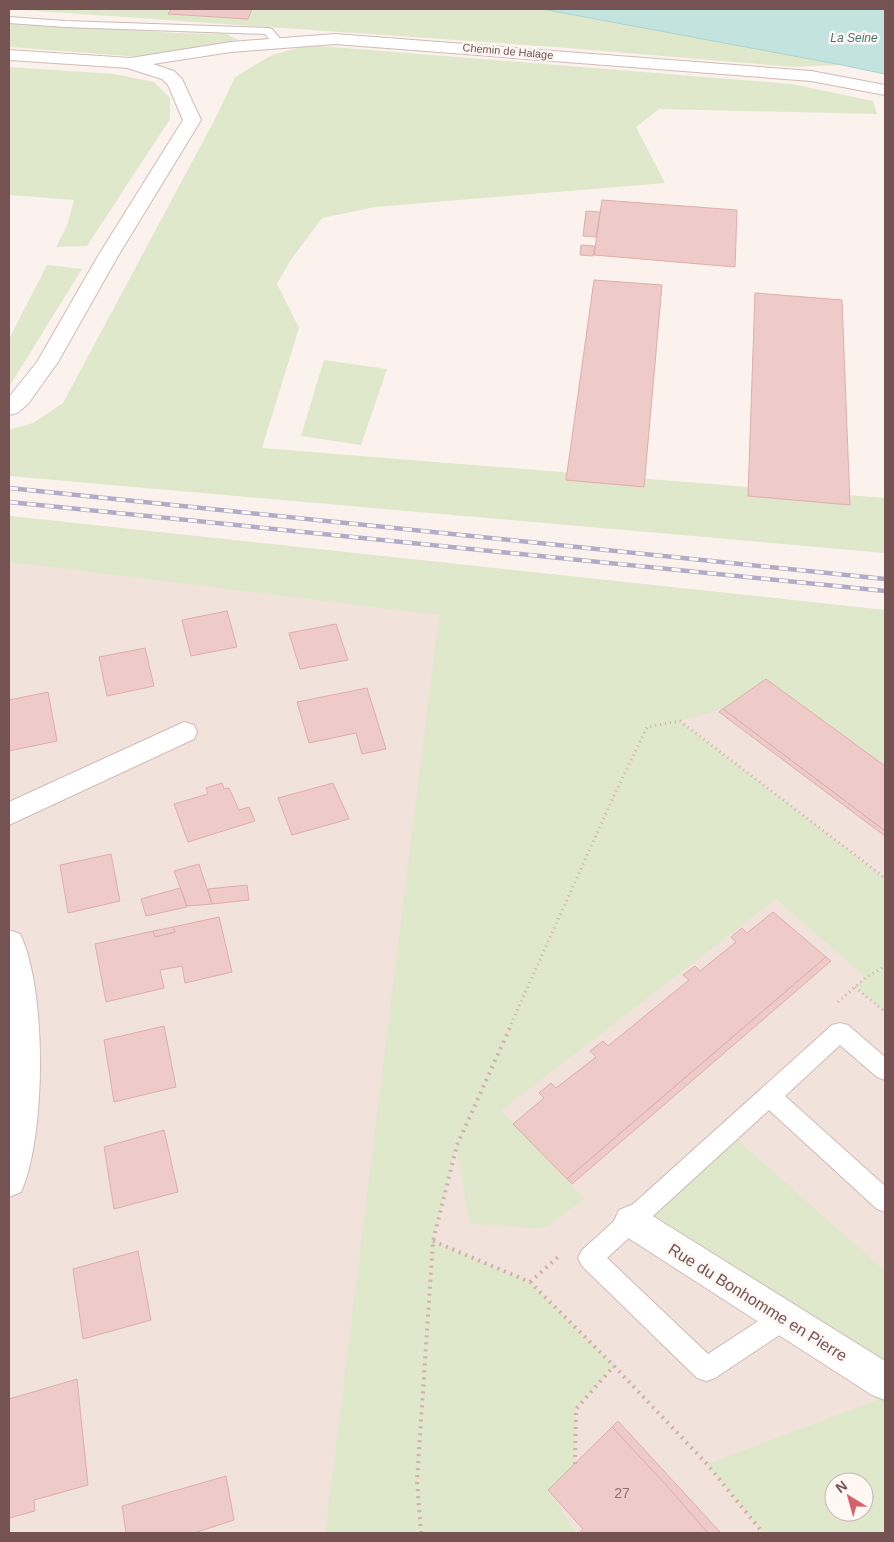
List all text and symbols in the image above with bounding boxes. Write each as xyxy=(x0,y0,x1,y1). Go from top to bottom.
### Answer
water label: La Seine xyxy=(830,31,878,45)
street label: Chemin de Halage xyxy=(462,41,554,61)
street label: Rue du Bonhomme en Pierre xyxy=(665,1240,850,1365)
north arrow xyxy=(824,1472,874,1522)
text: N xyxy=(832,1477,850,1496)
house number: 27 xyxy=(614,1485,630,1501)

